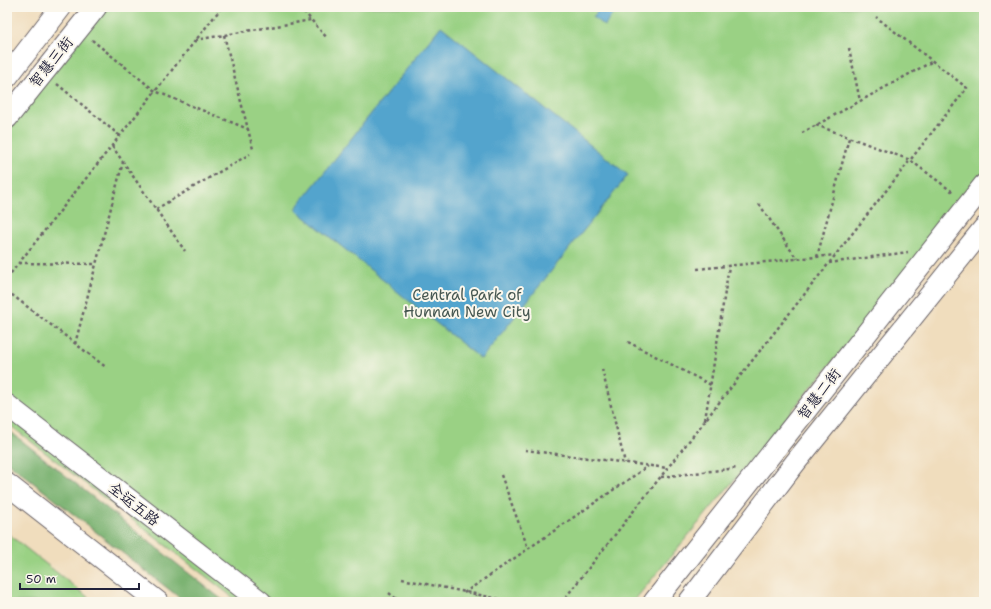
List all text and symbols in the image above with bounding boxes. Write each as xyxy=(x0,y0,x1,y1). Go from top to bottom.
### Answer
street label: 智慧三街 xyxy=(24,32,78,92)
park label: Central Park of Hunnan New City xyxy=(403,285,531,322)
street label: 智慧二街 xyxy=(793,364,845,424)
street label: 全运五路 xyxy=(104,478,164,530)
scale bar xyxy=(20,565,139,591)
text: 50 m xyxy=(26,571,56,587)

